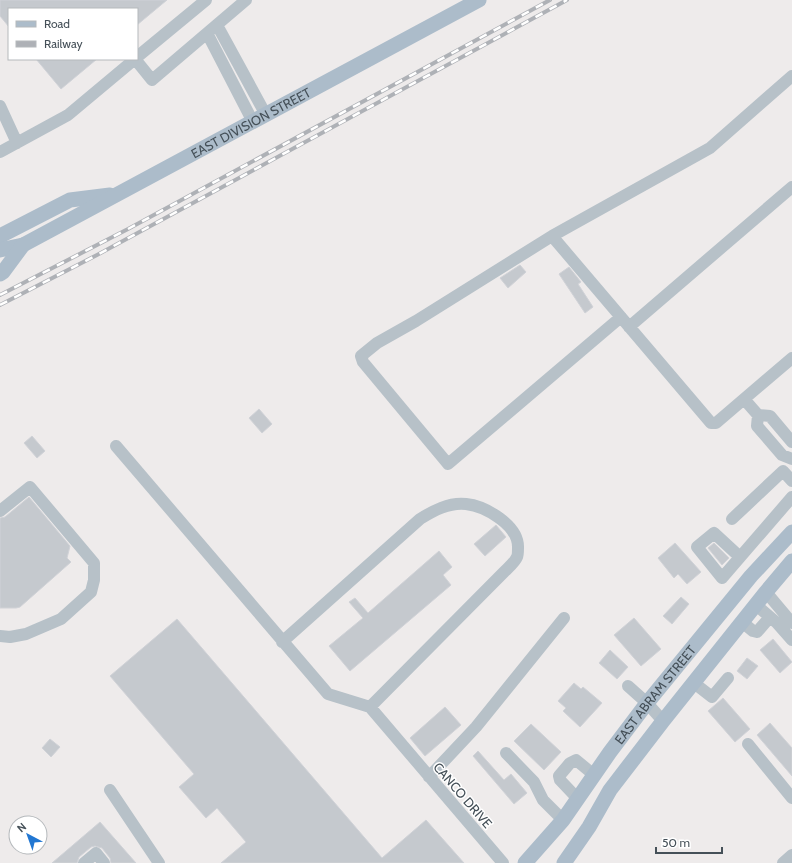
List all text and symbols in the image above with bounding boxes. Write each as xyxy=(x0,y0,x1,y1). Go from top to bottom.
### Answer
legend xyxy=(8,8,138,60)
text: Road xyxy=(44,16,70,31)
text: Railway xyxy=(44,36,82,51)
street label: EAST DIVISION STREET xyxy=(188,84,313,161)
street label: EAST ABRAM STREET xyxy=(611,642,699,747)
street label: CANCO DRIVE xyxy=(430,759,496,831)
north arrow xyxy=(8,815,48,855)
text: N xyxy=(14,820,29,835)
scale bar xyxy=(656,829,722,855)
text: 50 m xyxy=(662,835,690,850)

